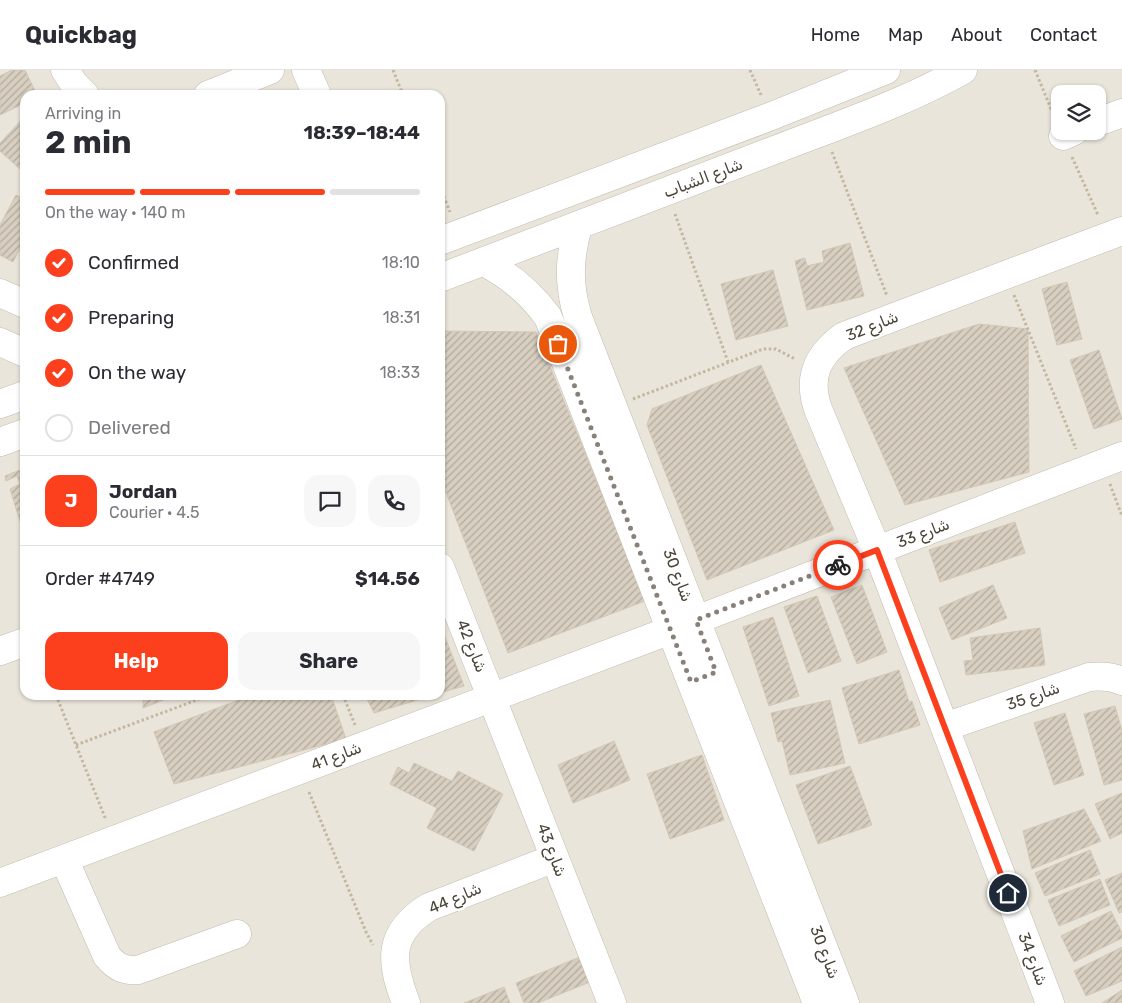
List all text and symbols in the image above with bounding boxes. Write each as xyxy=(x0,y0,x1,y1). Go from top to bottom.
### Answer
text: Quickbag xyxy=(25,21,137,49)
text: Home xyxy=(811,24,860,46)
text: Map xyxy=(888,24,923,46)
text: About xyxy=(951,24,1002,46)
text: Contact xyxy=(1030,24,1097,46)
map controls xyxy=(1051,85,1106,140)
button: layers xyxy=(1051,85,1106,140)
text: Arriving in xyxy=(45,104,121,123)
text: 18:39–18:44 xyxy=(303,121,420,144)
text: 2 min xyxy=(45,123,132,161)
street label: شارع الشباب xyxy=(661,154,746,204)
text: On the way · 140 m xyxy=(45,203,185,222)
icon: check xyxy=(45,249,73,277)
text: Confirmed xyxy=(88,251,179,274)
text: 18:10 xyxy=(382,253,420,272)
icon: check xyxy=(45,304,73,332)
text: Preparing xyxy=(88,306,174,329)
street label: شارع 32 xyxy=(843,307,902,347)
text: 18:31 xyxy=(383,308,420,327)
pin xyxy=(537,323,579,365)
icon: bag xyxy=(544,330,572,358)
icon: check xyxy=(45,359,73,387)
text: On the way xyxy=(88,361,186,384)
text: 18:33 xyxy=(380,363,420,382)
text: Delivered xyxy=(88,416,171,439)
button: chat xyxy=(304,475,356,527)
button: phone xyxy=(368,475,420,527)
text: Jordan xyxy=(109,480,177,503)
text: J xyxy=(65,489,77,512)
text: Courier · 4.5 xyxy=(109,503,199,522)
street label: شارع 33 xyxy=(894,514,953,554)
courier xyxy=(813,540,863,590)
street label: شارع 30 xyxy=(657,546,697,605)
icon: bike xyxy=(824,551,852,579)
text: Order #4749 xyxy=(45,567,155,590)
text: $14.56 xyxy=(355,567,420,590)
street label: شارع 42 xyxy=(451,617,491,676)
button: Help xyxy=(45,632,228,690)
button: Share xyxy=(238,632,420,690)
street label: شارع 35 xyxy=(1004,678,1063,716)
street label: شارع 41 xyxy=(308,738,365,776)
street label: شارع 43 xyxy=(531,821,571,880)
pin xyxy=(987,872,1029,914)
street label: شارع 44 xyxy=(426,878,485,919)
icon: home xyxy=(994,879,1022,907)
street label: شارع 30 xyxy=(804,923,844,982)
street label: شارع 34 xyxy=(1012,930,1052,989)

